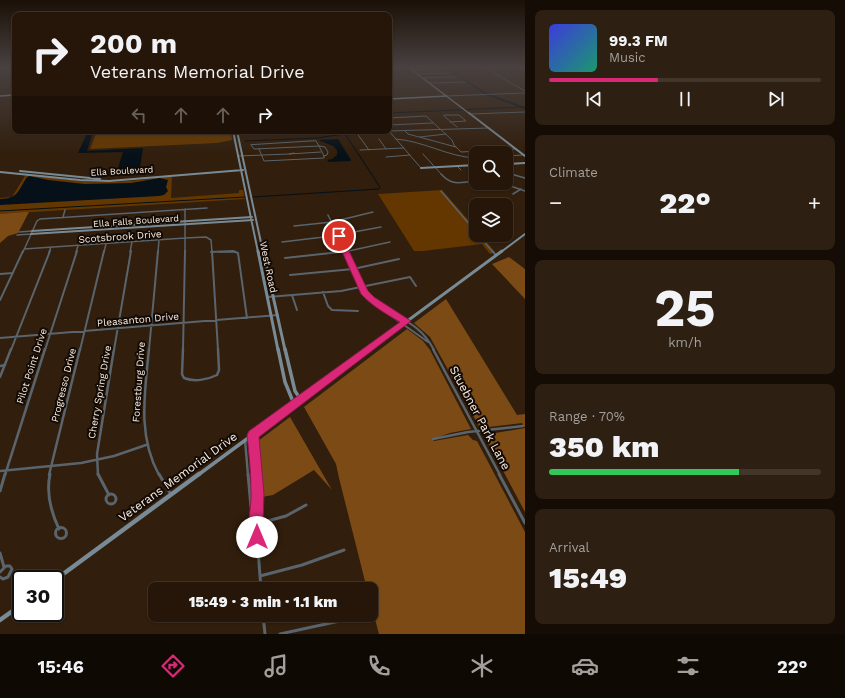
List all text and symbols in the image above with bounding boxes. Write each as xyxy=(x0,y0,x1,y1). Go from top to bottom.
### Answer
text: 200 m xyxy=(90,27,177,60)
icon: right xyxy=(24,28,76,80)
text: 99.3 FM xyxy=(609,32,668,50)
text: Music xyxy=(609,50,646,65)
text: Veterans Memorial Drive xyxy=(90,61,305,82)
icon: previous xyxy=(583,88,605,110)
icon: pause xyxy=(674,88,696,110)
icon: next xyxy=(765,88,787,110)
icon: left xyxy=(128,104,150,126)
icon: ahead xyxy=(170,104,192,126)
icon: ahead xyxy=(212,104,234,126)
icon: right xyxy=(254,104,276,126)
map controls xyxy=(469,146,513,242)
button: search xyxy=(469,146,513,190)
street label: Ella Boulevard xyxy=(90,164,154,178)
text: Climate xyxy=(549,165,598,180)
text: 22° xyxy=(659,185,711,220)
text: − xyxy=(549,190,562,215)
text: + xyxy=(808,190,821,215)
button: layers xyxy=(469,198,513,242)
street label: Ella Falls Boulevard xyxy=(93,213,179,229)
pin xyxy=(322,219,356,253)
icon: arrive xyxy=(328,225,350,247)
street label: Scotsbrook Drive xyxy=(78,228,162,245)
street label: West Road xyxy=(258,240,279,294)
text: 25 xyxy=(654,278,716,339)
street label: Pleasanton Drive xyxy=(97,310,180,329)
street label: Pilot Point Drive xyxy=(14,327,49,405)
text: km/h xyxy=(668,335,702,350)
street label: Forestburg Drive xyxy=(130,341,147,423)
street label: Cherry Spring Drive xyxy=(86,344,113,440)
street label: Progresso Drive xyxy=(49,347,78,423)
street label: Stuebner Park Lane xyxy=(447,364,513,472)
text: Range · 70% xyxy=(549,409,625,424)
street label: Veterans Memorial Drive xyxy=(116,429,240,525)
text: 350 km xyxy=(549,429,659,464)
position arrow xyxy=(236,516,278,558)
text: Arrival xyxy=(549,540,590,555)
text: 15:49 xyxy=(549,560,627,595)
speed limit sign: 30 xyxy=(12,570,64,622)
text: 15:49 · 3 min · 1.1 km xyxy=(189,593,337,611)
icon: directions xyxy=(159,652,187,680)
icon: music xyxy=(262,652,290,680)
icon: phone xyxy=(365,652,393,680)
icon: climate xyxy=(468,652,496,680)
icon: car xyxy=(571,652,599,680)
icon: filters xyxy=(674,652,702,680)
text: 15:46 xyxy=(38,656,84,677)
text: 22° xyxy=(777,656,807,677)

